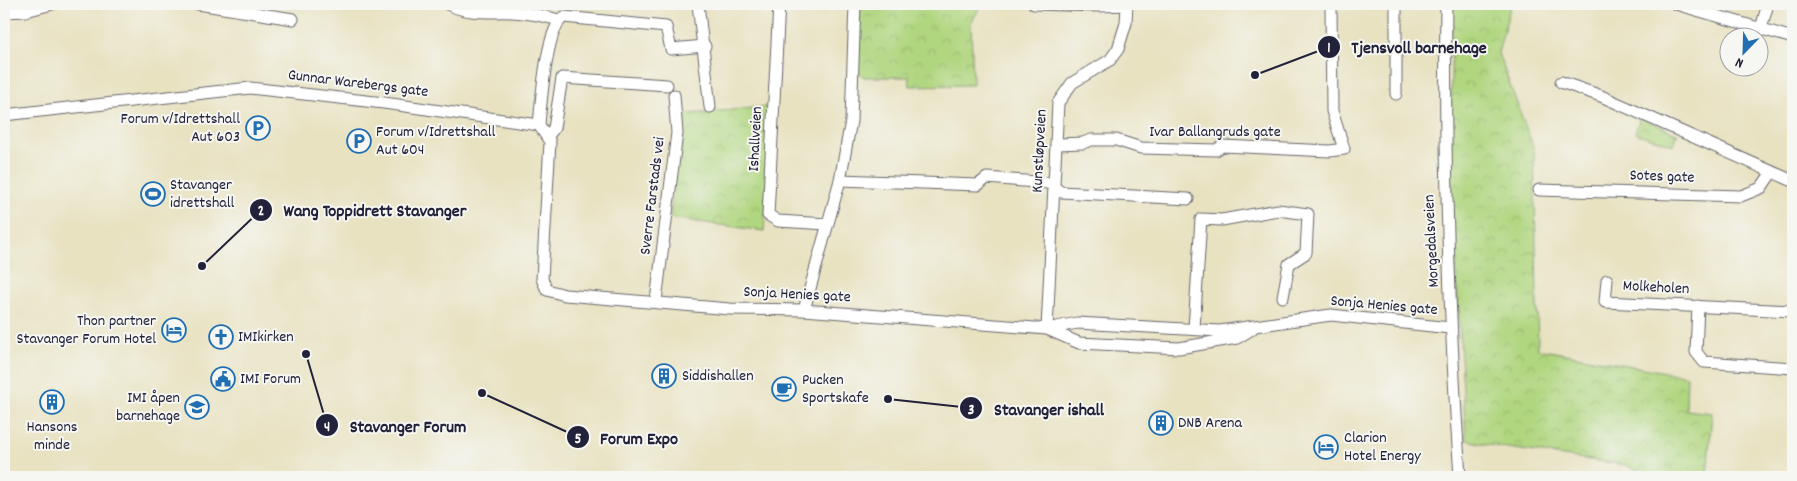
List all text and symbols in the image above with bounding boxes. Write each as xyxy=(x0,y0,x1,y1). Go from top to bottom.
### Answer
north arrow xyxy=(1720,28,1770,78)
callout: Tjensvoll barnehage xyxy=(1316,30,1497,63)
text: Tjensvoll barnehage xyxy=(1351,37,1487,62)
text: 1 xyxy=(1327,38,1331,60)
text: N xyxy=(1733,52,1747,73)
street label: Gunnar Warebergs gate xyxy=(286,64,430,104)
street label: Ishallveien xyxy=(743,106,769,172)
place label: Forum v/Idrettshall Aut 603 xyxy=(121,108,240,149)
street label: Kunstløpveien xyxy=(1026,109,1054,193)
parking icon: Forum v/Idrettshall Aut 603 xyxy=(245,115,271,141)
place label: Forum v/Idrettshall Aut 604 xyxy=(376,121,496,162)
street label: Ivar Ballangruds gate xyxy=(1149,121,1281,144)
parking icon: Forum v/Idrettshall Aut 604 xyxy=(346,128,372,154)
street label: Sverre Farstads vei xyxy=(634,136,672,256)
street label: Sotes gate xyxy=(1629,164,1695,190)
place label: Stavanger idrettshall xyxy=(170,174,235,215)
sports icon: Stavanger idrettshall xyxy=(140,181,166,207)
callout: Wang Toppidrett Stavanger xyxy=(248,194,476,227)
street label: Morgedalsveien xyxy=(1418,194,1446,288)
text: Wang Toppidrett Stavanger xyxy=(284,200,467,225)
text: 2 xyxy=(258,201,264,223)
street label: Molkeholen xyxy=(1622,275,1690,301)
street label: Sonja Henies gate xyxy=(743,281,851,309)
street label: Sonja Henies gate xyxy=(1330,290,1438,322)
place label: Thon partner Stavanger Forum Hotel xyxy=(17,310,156,351)
hotel icon: Thon partner Stavanger Forum Hotel xyxy=(161,317,187,343)
church icon: IMIkirken xyxy=(208,324,234,350)
place label: IMIkirken xyxy=(238,326,294,349)
building icon: Siddishallen xyxy=(651,363,677,389)
place label: Siddishallen xyxy=(682,365,754,388)
public building icon: IMI Forum xyxy=(210,366,236,392)
place label: IMI Forum xyxy=(240,368,301,391)
place label: Pucken Sportskafe xyxy=(802,369,869,410)
cafe icon: Pucken Sportskafe xyxy=(771,376,797,402)
place label: IMI åpen barnehage xyxy=(116,387,180,428)
building icon: Hansons minde xyxy=(39,389,65,415)
callout: Stavanger ishall xyxy=(959,392,1114,425)
school or university icon: IMI åpen barnehage xyxy=(184,394,210,420)
text: Stavanger ishall xyxy=(994,399,1105,424)
text: 3 xyxy=(968,400,975,422)
callout: Stavanger Forum xyxy=(315,409,476,442)
building icon: DNB Arena xyxy=(1148,410,1174,436)
place label: DNB Arena xyxy=(1178,412,1243,435)
place label: Hansons minde xyxy=(26,416,78,457)
text: Stavanger Forum xyxy=(350,416,466,441)
text: 4 xyxy=(324,417,330,439)
callout: Forum Expo xyxy=(565,421,688,454)
place label: Clarion Hotel Energy xyxy=(1344,427,1421,468)
text: Forum Expo xyxy=(600,428,678,453)
text: 5 xyxy=(575,429,582,451)
hotel icon: Clarion Hotel Energy xyxy=(1313,434,1339,460)

